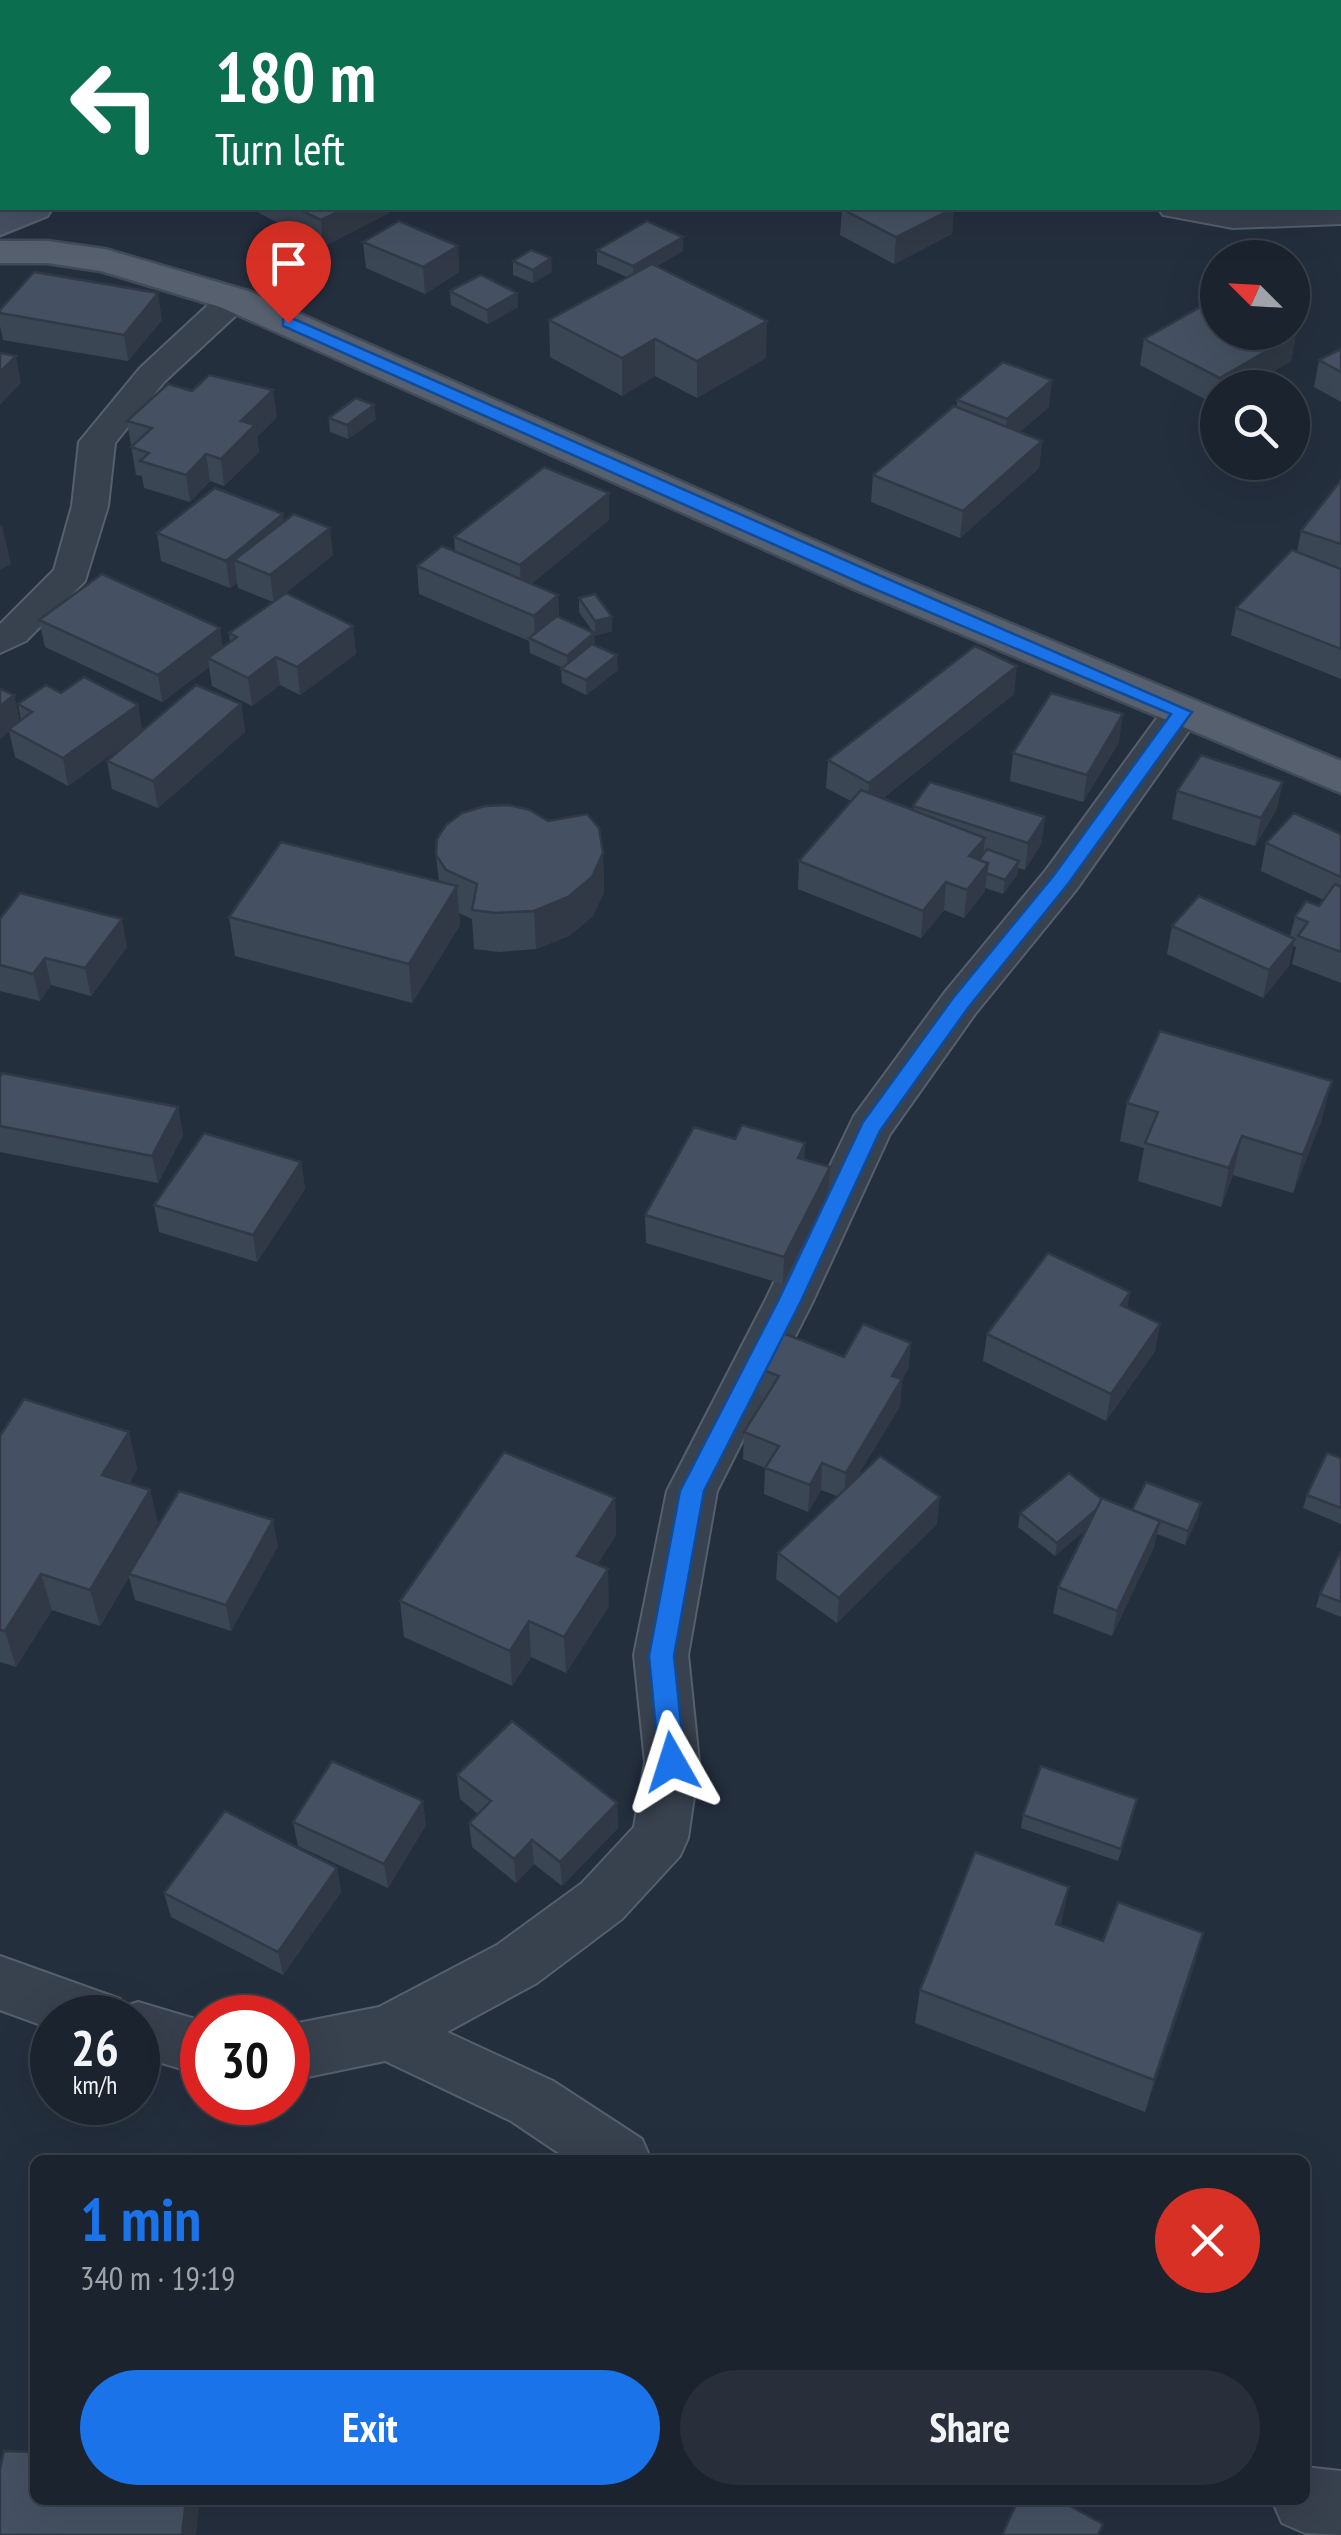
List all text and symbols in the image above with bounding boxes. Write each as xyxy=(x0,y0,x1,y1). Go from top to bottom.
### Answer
text: 180 m xyxy=(215,31,376,121)
icon: left xyxy=(50,40,180,170)
text: Turn left xyxy=(215,119,345,177)
pin xyxy=(246,221,331,324)
icon: arrive xyxy=(261,236,316,291)
north arrow xyxy=(1200,240,1310,350)
map controls xyxy=(1200,240,1310,480)
button: search xyxy=(1200,370,1310,480)
position arrow xyxy=(620,1710,724,1814)
speed limit sign: 30 xyxy=(180,1995,310,2125)
text: 26 xyxy=(71,2015,119,2080)
text: km/h xyxy=(73,2069,117,2101)
text: 1 min xyxy=(80,2180,201,2258)
button: close xyxy=(1155,2188,1260,2293)
text: 340 m · 19:19 xyxy=(80,2257,235,2299)
button: Exit xyxy=(80,2370,660,2485)
button: Share xyxy=(680,2370,1260,2485)

